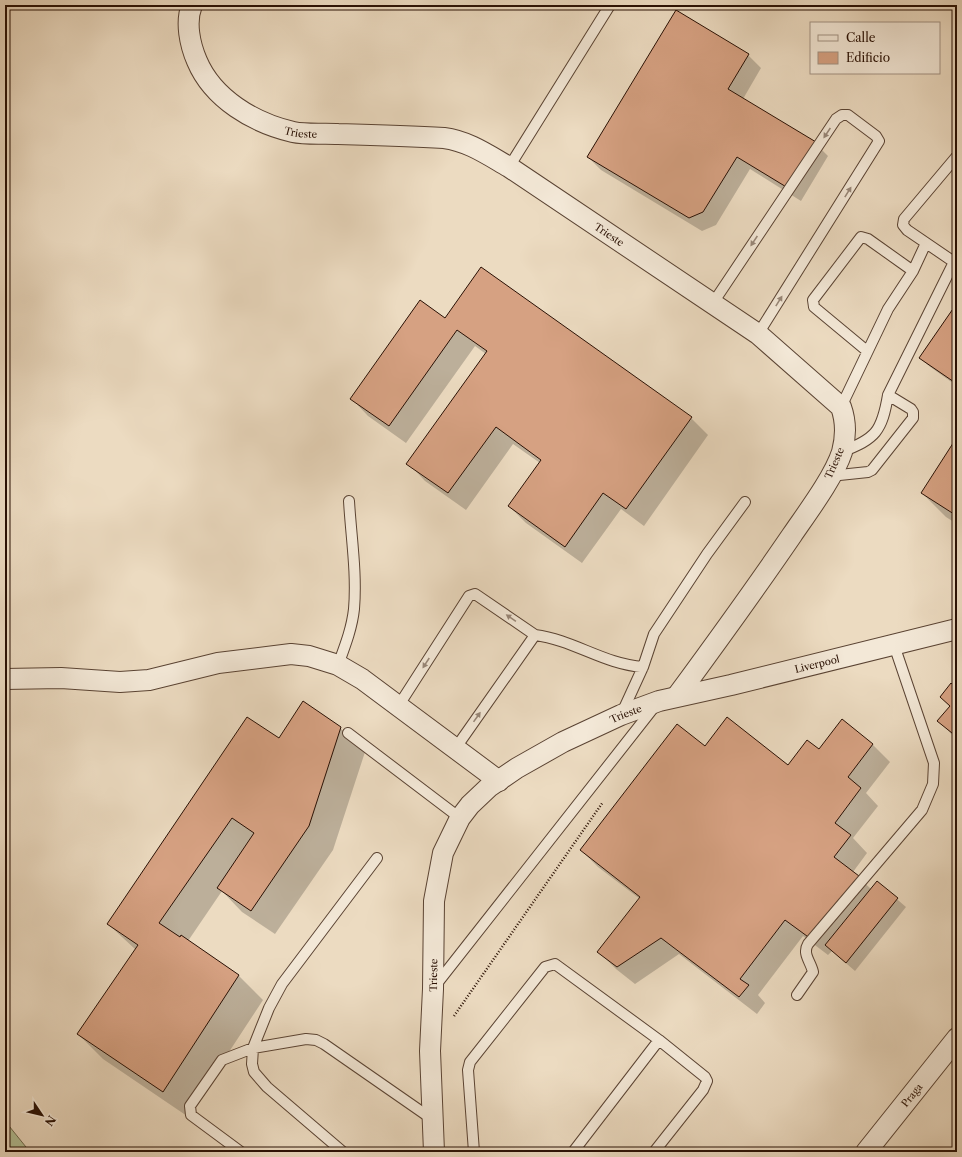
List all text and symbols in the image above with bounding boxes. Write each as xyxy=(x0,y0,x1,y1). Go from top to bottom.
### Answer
legend xyxy=(810,22,940,74)
text: Calle xyxy=(846,30,876,45)
text: Edificio xyxy=(846,50,890,65)
street label: Trieste xyxy=(283,124,318,141)
one-way arrow xyxy=(823,128,831,139)
one-way arrow xyxy=(845,186,852,197)
street label: Trieste xyxy=(592,220,627,250)
one-way arrow xyxy=(750,236,758,246)
one-way arrow xyxy=(775,296,783,306)
street label: Trieste xyxy=(822,445,847,481)
one-way arrow xyxy=(506,614,516,622)
street label: Liverpool xyxy=(793,652,841,676)
one-way arrow xyxy=(422,658,429,669)
street label: Trieste xyxy=(608,702,644,726)
one-way arrow xyxy=(473,712,481,722)
street label: Trieste xyxy=(427,958,440,992)
street label: Praga xyxy=(899,1080,926,1110)
north arrow xyxy=(22,1095,62,1135)
text: N xyxy=(41,1113,59,1129)

